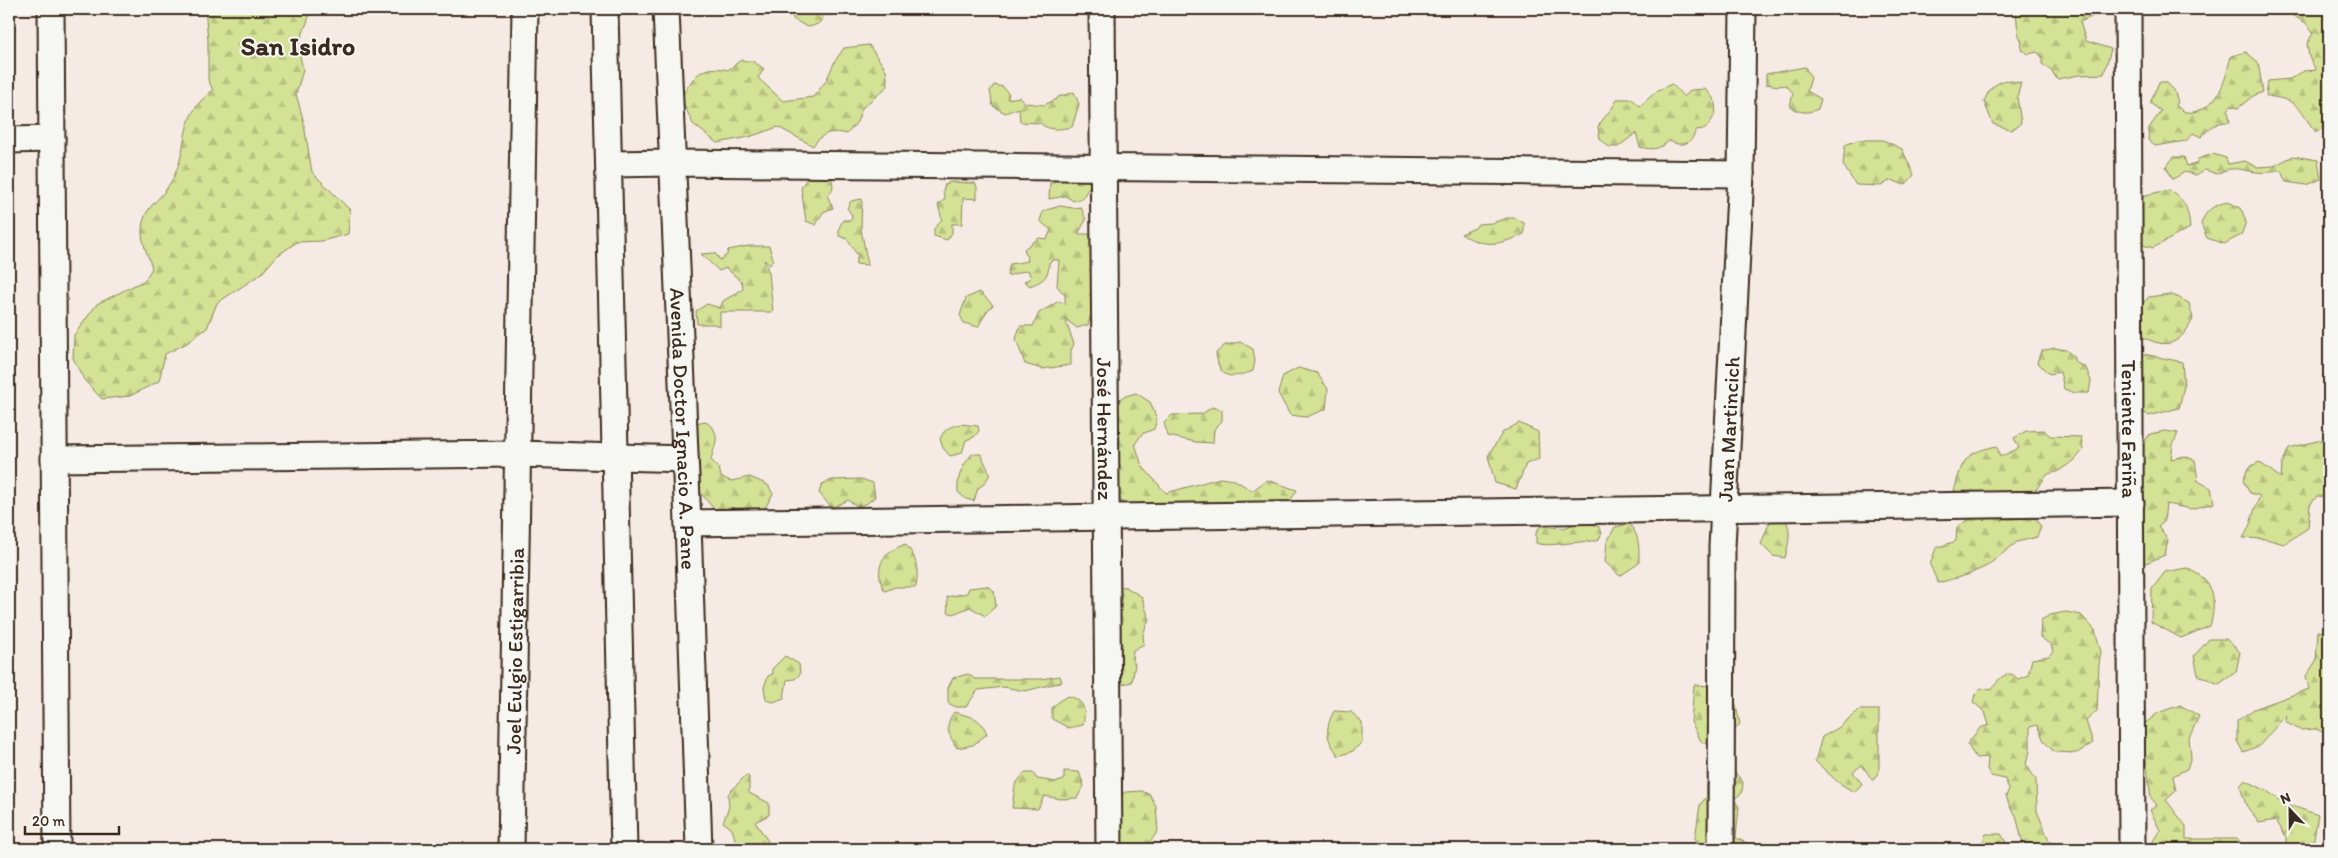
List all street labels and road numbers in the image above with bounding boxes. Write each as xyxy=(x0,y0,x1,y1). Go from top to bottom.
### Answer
street label: Avenida Doctor Ignacio A. Pane xyxy=(665,287,702,570)
street label: Juan Martincich xyxy=(1712,355,1744,503)
street label: José Hernández xyxy=(1092,357,1119,501)
street label: Teniente Fariña xyxy=(2117,360,2143,498)
street label: Joel Eulgio Estigarribia xyxy=(500,547,529,755)

